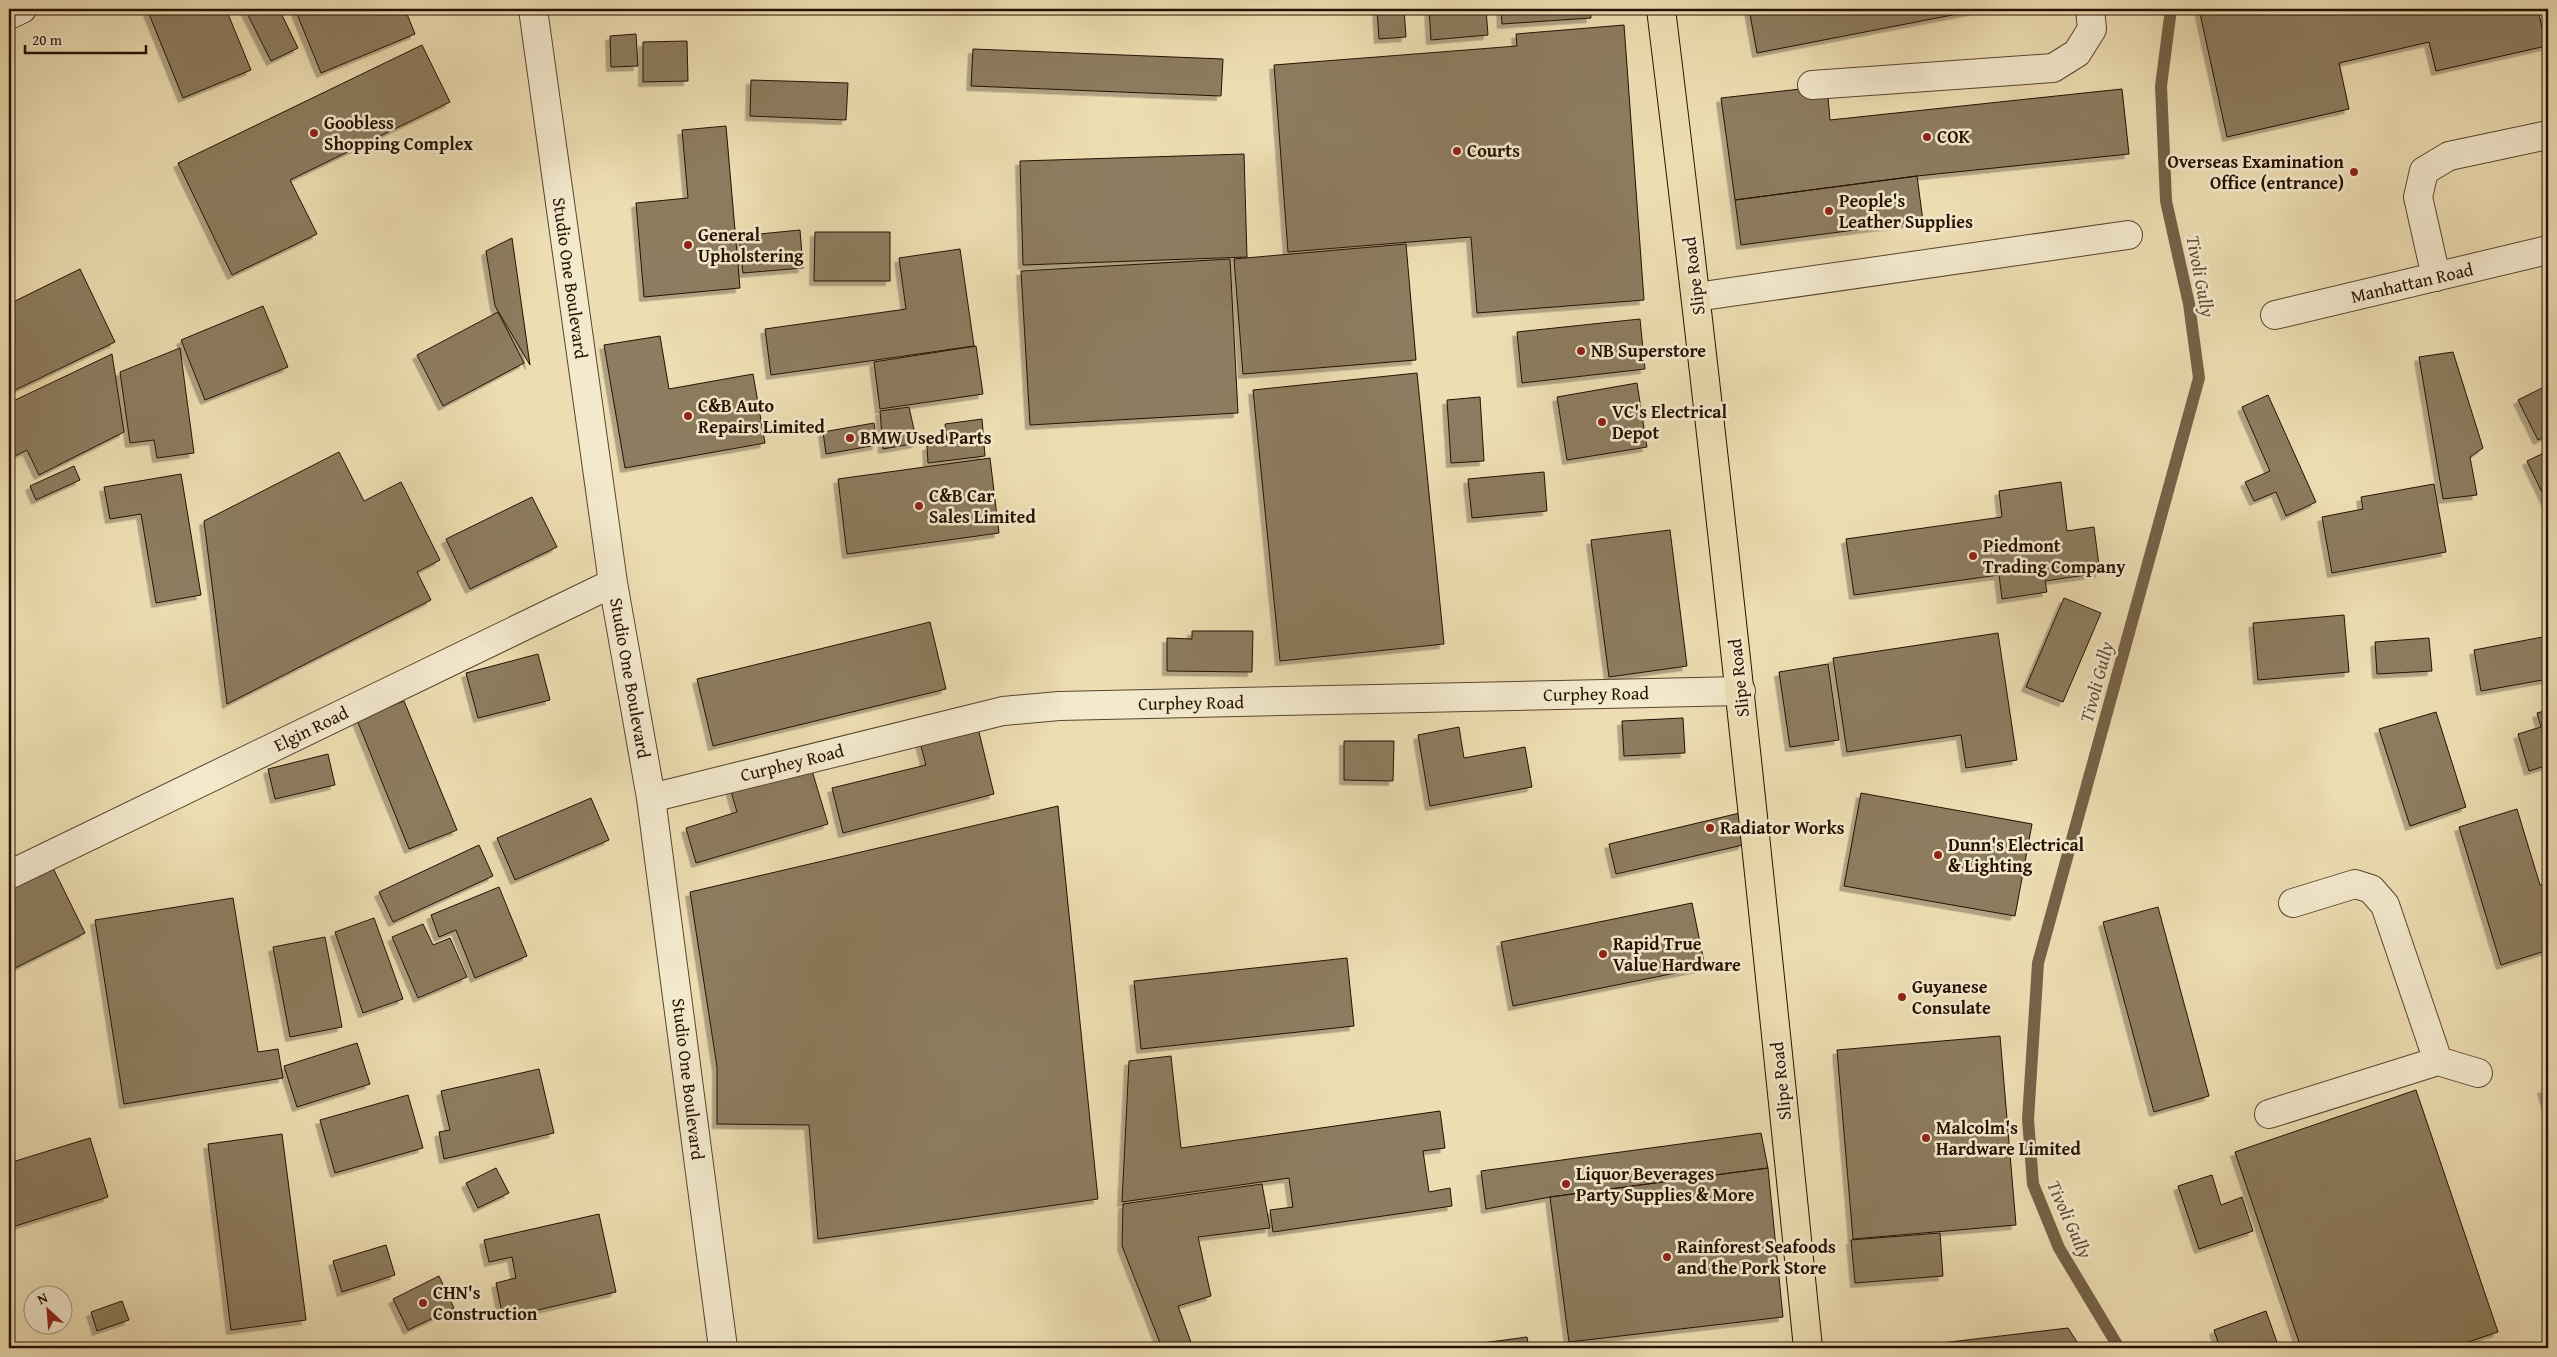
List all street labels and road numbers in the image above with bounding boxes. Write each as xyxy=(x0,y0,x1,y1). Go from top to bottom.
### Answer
street label: Studio One Boulevard xyxy=(546,195,595,361)
street label: Slipe Road xyxy=(1675,235,1712,317)
street label: Manhattan Road xyxy=(2348,255,2476,310)
street label: Studio One Boulevard xyxy=(603,595,658,761)
street label: Slipe Road xyxy=(1721,637,1756,719)
street label: Curphey Road xyxy=(1543,679,1650,708)
street label: Curphey Road xyxy=(1138,688,1245,717)
street label: Elgin Road xyxy=(269,699,353,758)
street label: Curphey Road xyxy=(737,737,847,788)
street label: Studio One Boulevard xyxy=(665,997,712,1162)
street label: Slipe Road xyxy=(1763,1040,1798,1122)

